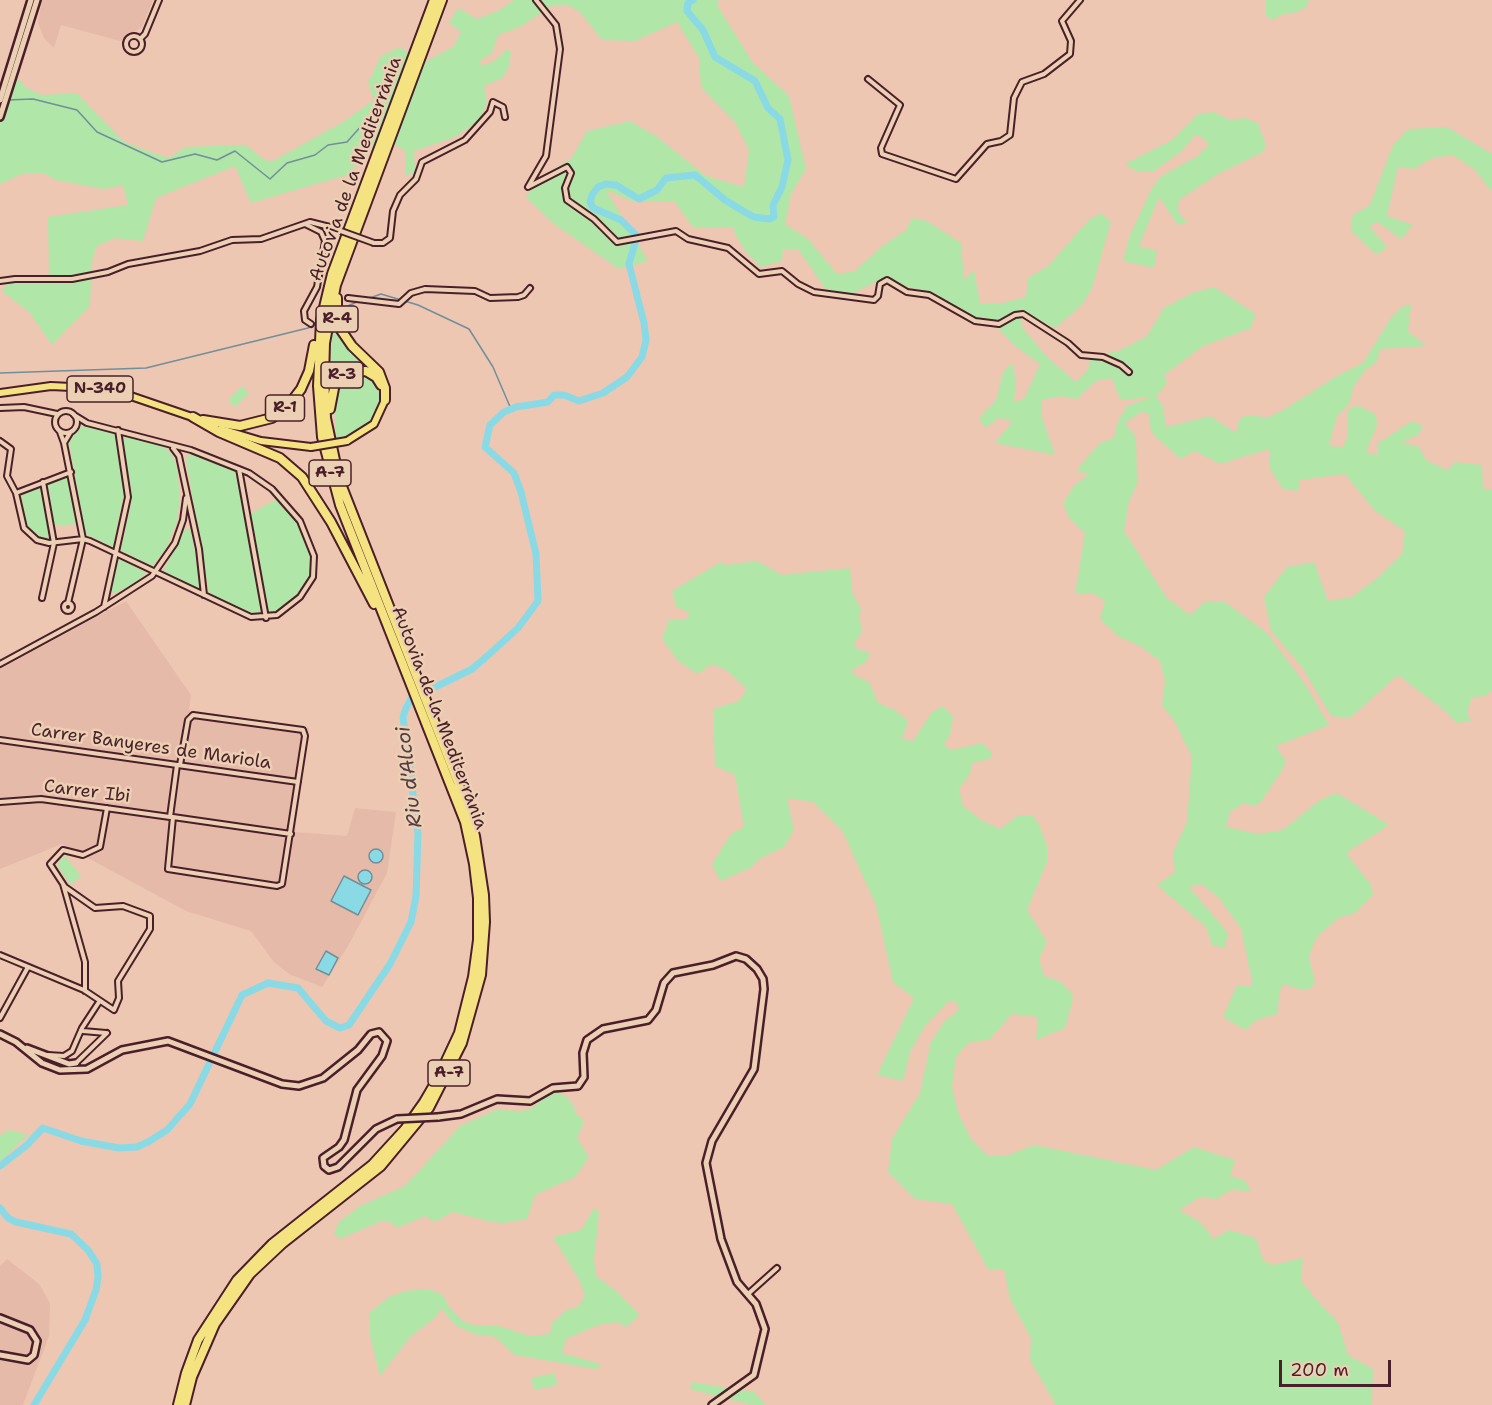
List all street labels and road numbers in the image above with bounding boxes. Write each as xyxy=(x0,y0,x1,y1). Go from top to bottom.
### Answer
street label: Autovia de la Mediterrània xyxy=(305,54,407,284)
road number: R-4 xyxy=(316,306,358,332)
road number: R-3 xyxy=(321,362,363,388)
road number: N-340 xyxy=(67,376,133,402)
road number: R-1 xyxy=(266,395,304,421)
road number: A-7 xyxy=(309,460,351,486)
street label: Autovia de la Mediterrània xyxy=(386,603,492,833)
street label: Carrer Banyeres de Mariola xyxy=(29,719,273,775)
street label: Carrer Ibi xyxy=(42,776,132,808)
road number: A-7 xyxy=(428,1060,470,1086)

